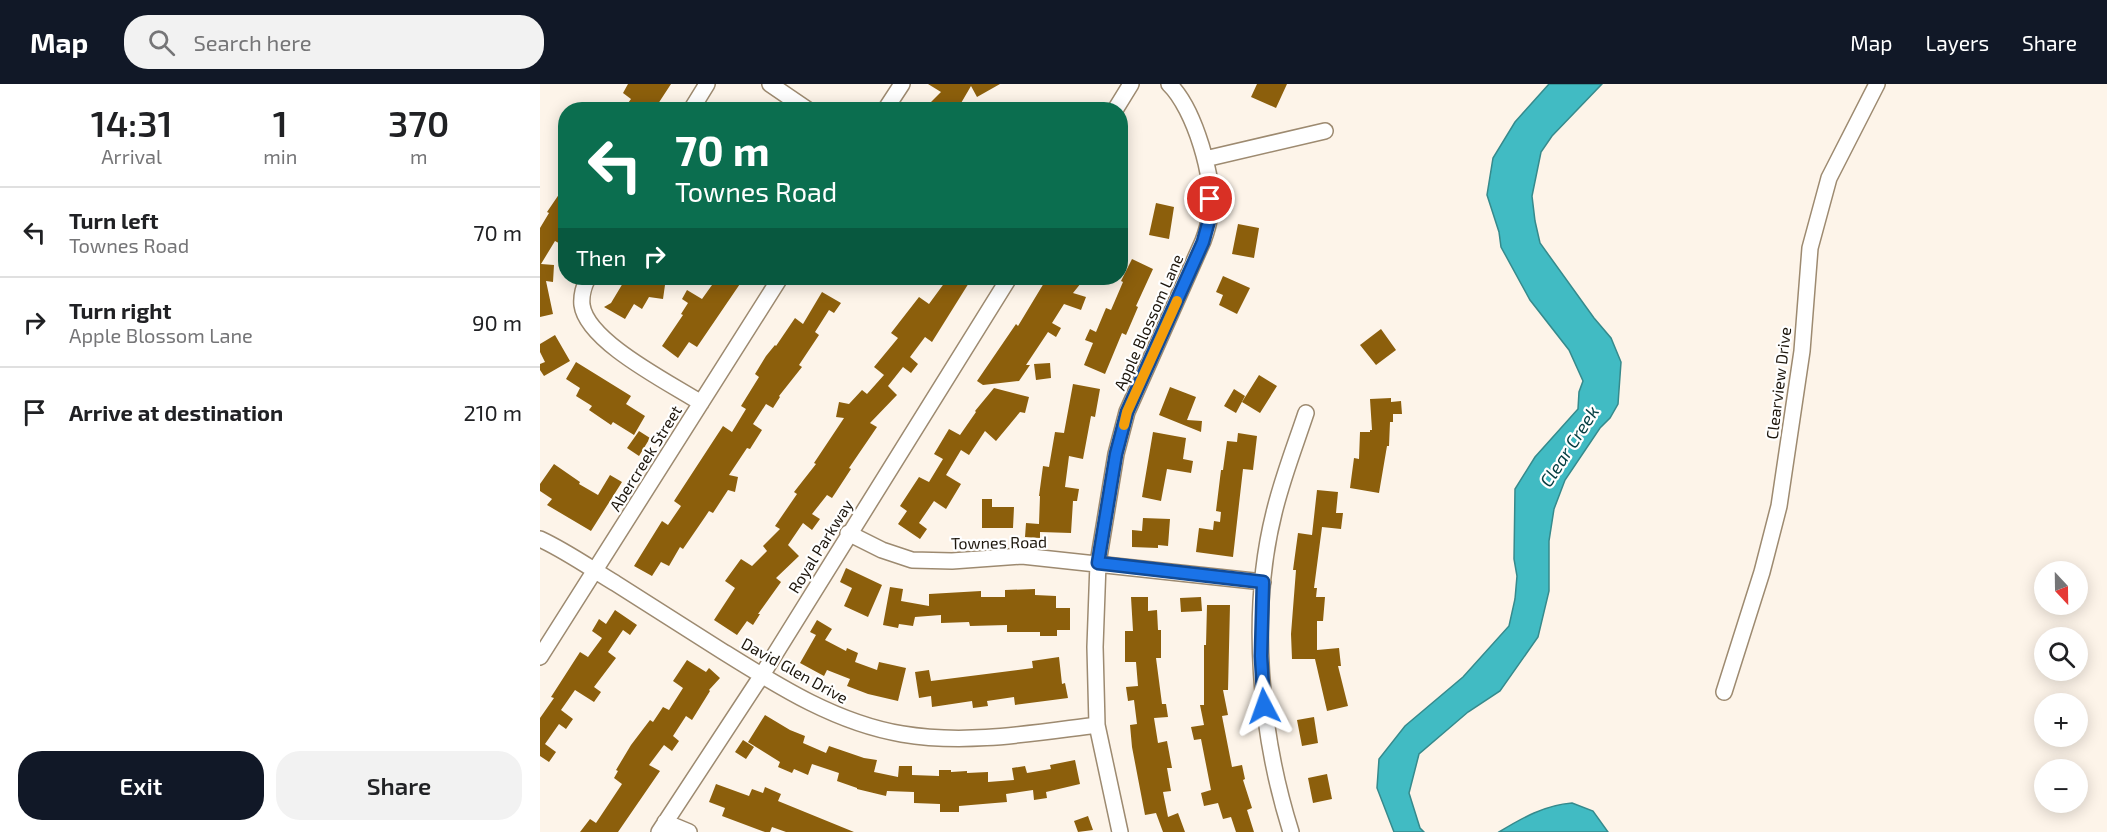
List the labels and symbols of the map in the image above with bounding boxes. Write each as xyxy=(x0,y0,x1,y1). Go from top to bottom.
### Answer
pin xyxy=(1184,173,1235,224)
street label: Apple Blossom Lane xyxy=(1109,251,1187,393)
street label: Clearview Drive xyxy=(1762,326,1794,440)
water label: Clear Creek xyxy=(1535,401,1603,491)
street label: Abercreek Street xyxy=(605,402,685,514)
street label: Royal Parkway xyxy=(784,495,857,596)
street label: Townes Road xyxy=(951,532,1047,552)
north arrow xyxy=(2034,561,2088,615)
street label: David Glen Drive xyxy=(738,633,852,707)
position arrow xyxy=(1232,674,1296,738)

